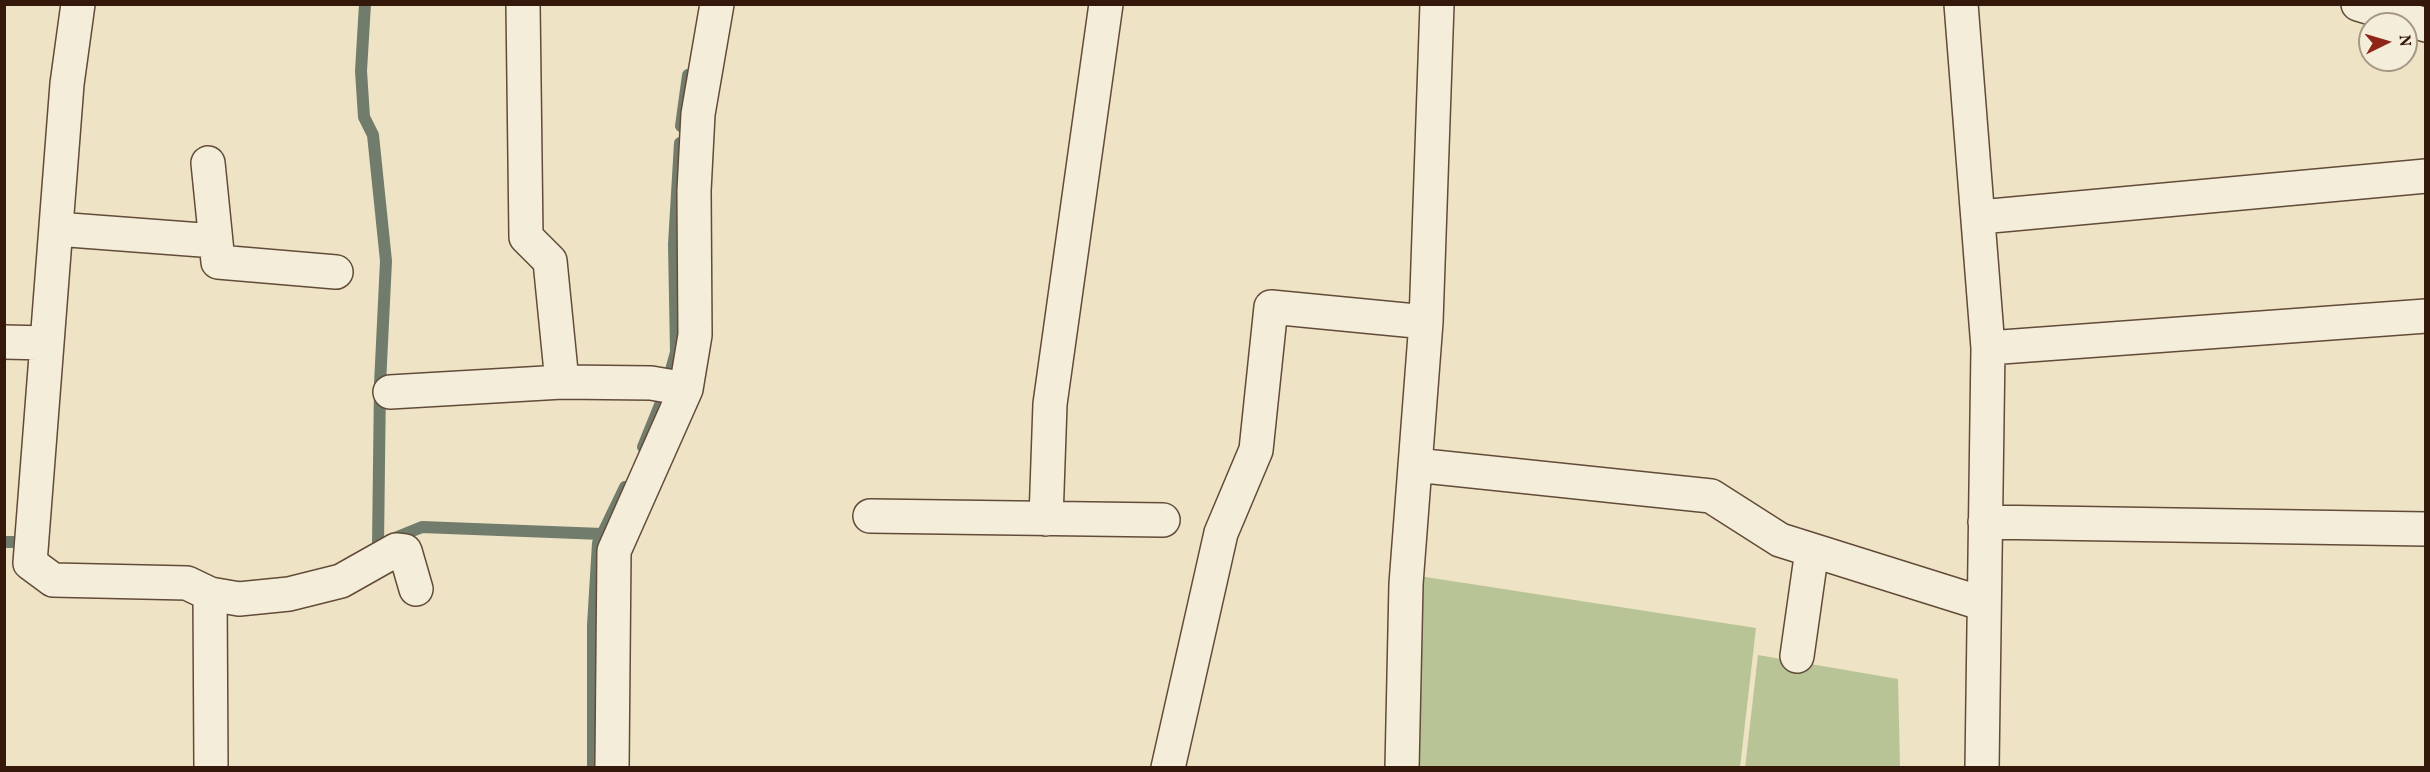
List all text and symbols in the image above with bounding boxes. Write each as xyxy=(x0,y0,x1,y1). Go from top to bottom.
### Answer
north arrow xyxy=(2358,12,2418,72)
text: N xyxy=(2392,34,2415,47)

